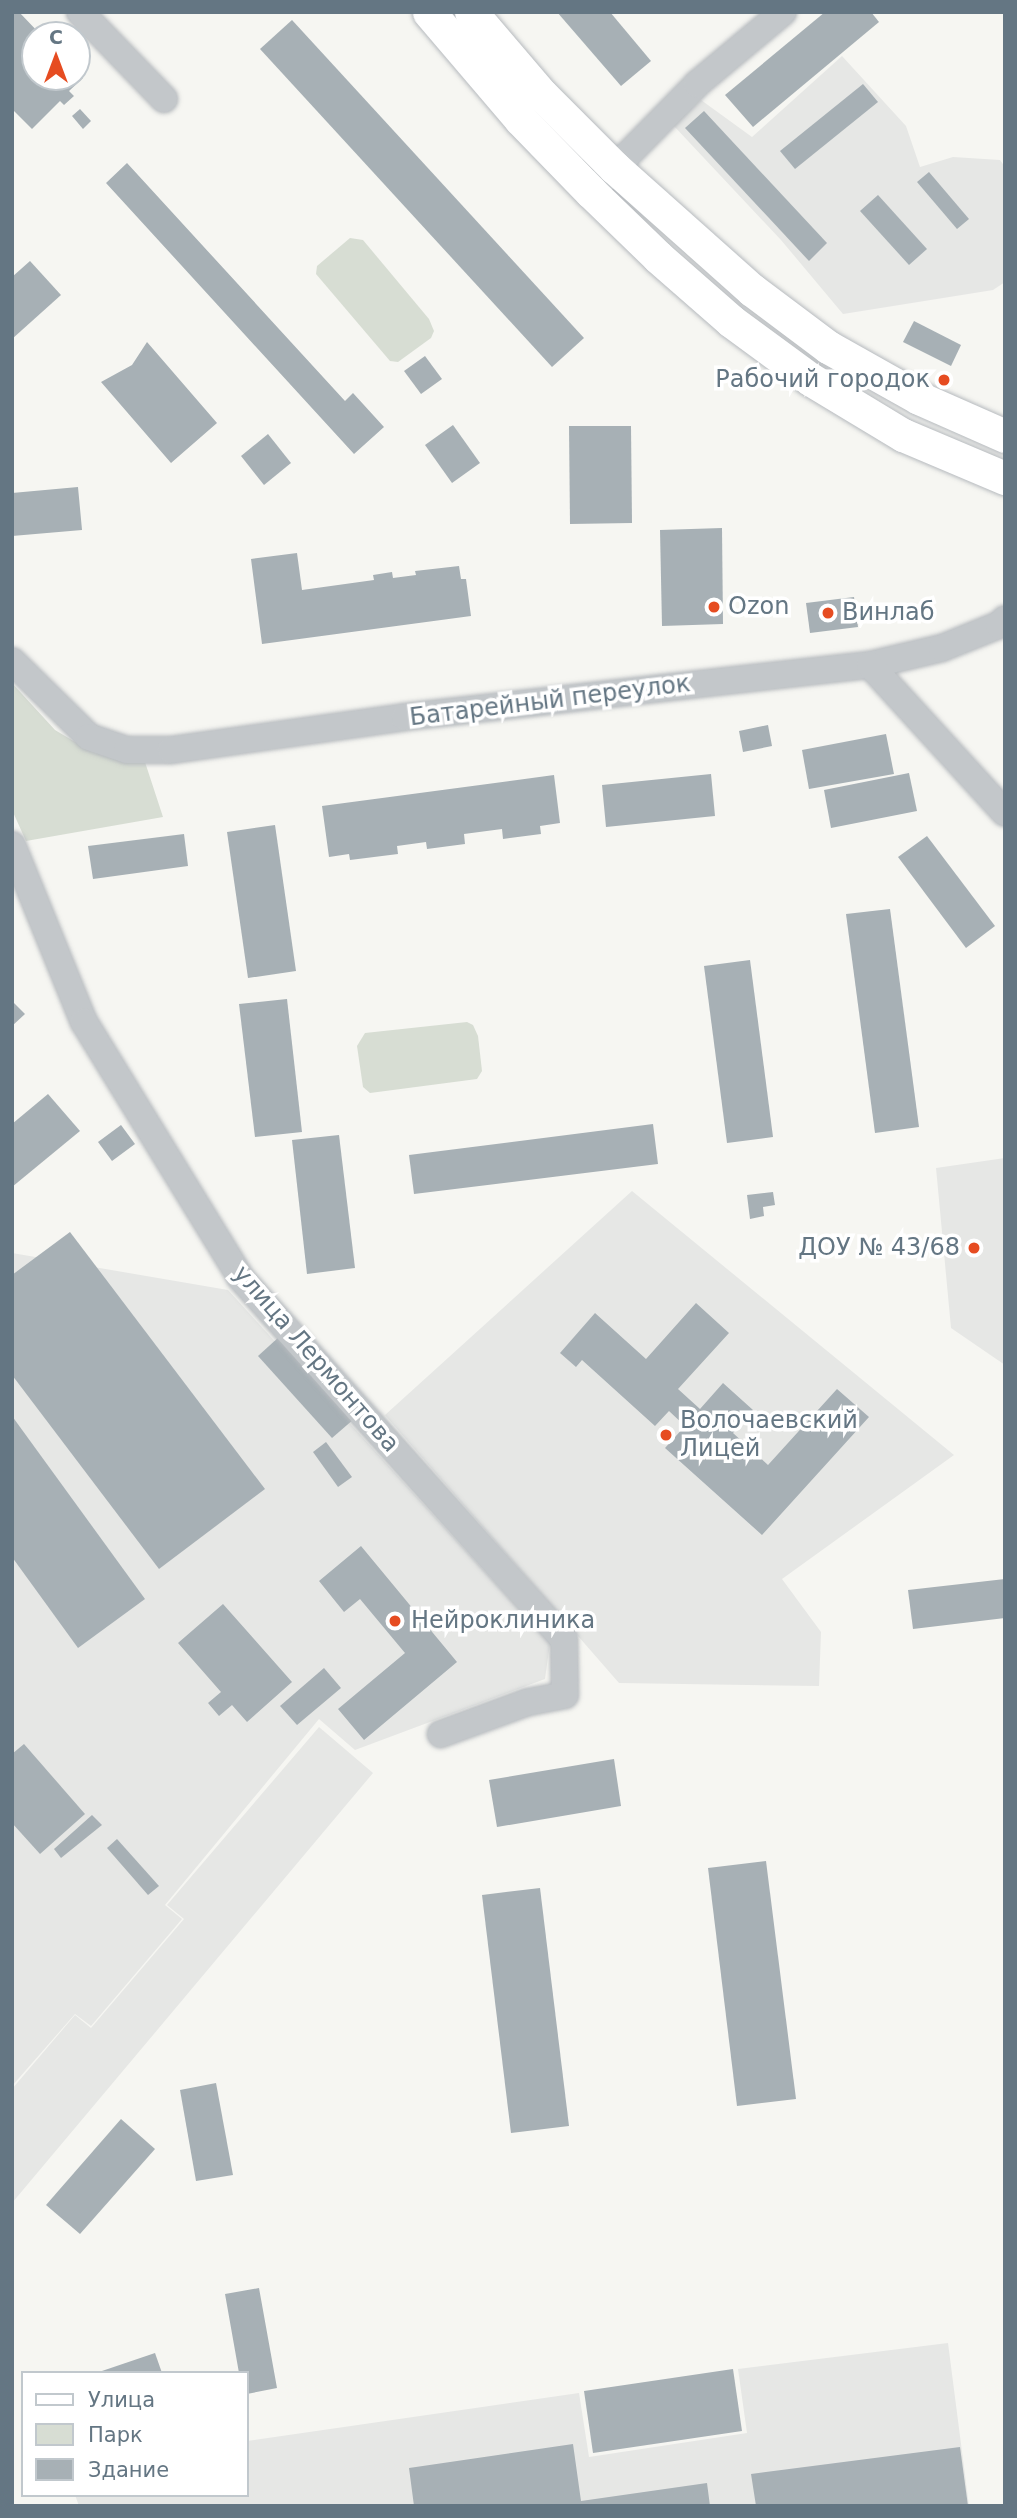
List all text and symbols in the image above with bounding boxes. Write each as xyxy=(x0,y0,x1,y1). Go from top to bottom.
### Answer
north arrow xyxy=(21,21,91,91)
text: С xyxy=(49,26,63,48)
place label: Рабочий городок xyxy=(715,366,930,394)
marker: Рабочий городок xyxy=(936,372,952,388)
place label: Ozon xyxy=(728,593,789,621)
marker: Ozon xyxy=(706,599,722,615)
place label: Винлаб xyxy=(842,599,935,627)
marker: Винлаб xyxy=(820,605,836,621)
street label: Батарейный переулок xyxy=(408,669,692,733)
place label: ДОУ № 43/68 xyxy=(798,1234,960,1262)
marker: ДОУ № 43/68 xyxy=(966,1240,982,1256)
street label: улица Лермонтова xyxy=(227,1260,405,1458)
place label: Волочаевский Лицей xyxy=(680,1407,858,1463)
marker: Волочаевский Лицей xyxy=(658,1427,674,1443)
place label: Нейроклиника xyxy=(411,1607,595,1635)
marker: Нейроклиника xyxy=(385,1611,405,1631)
legend xyxy=(21,2371,248,2497)
text: Улица xyxy=(88,2388,155,2412)
text: Парк xyxy=(88,2423,143,2447)
text: Здание xyxy=(88,2458,169,2482)

